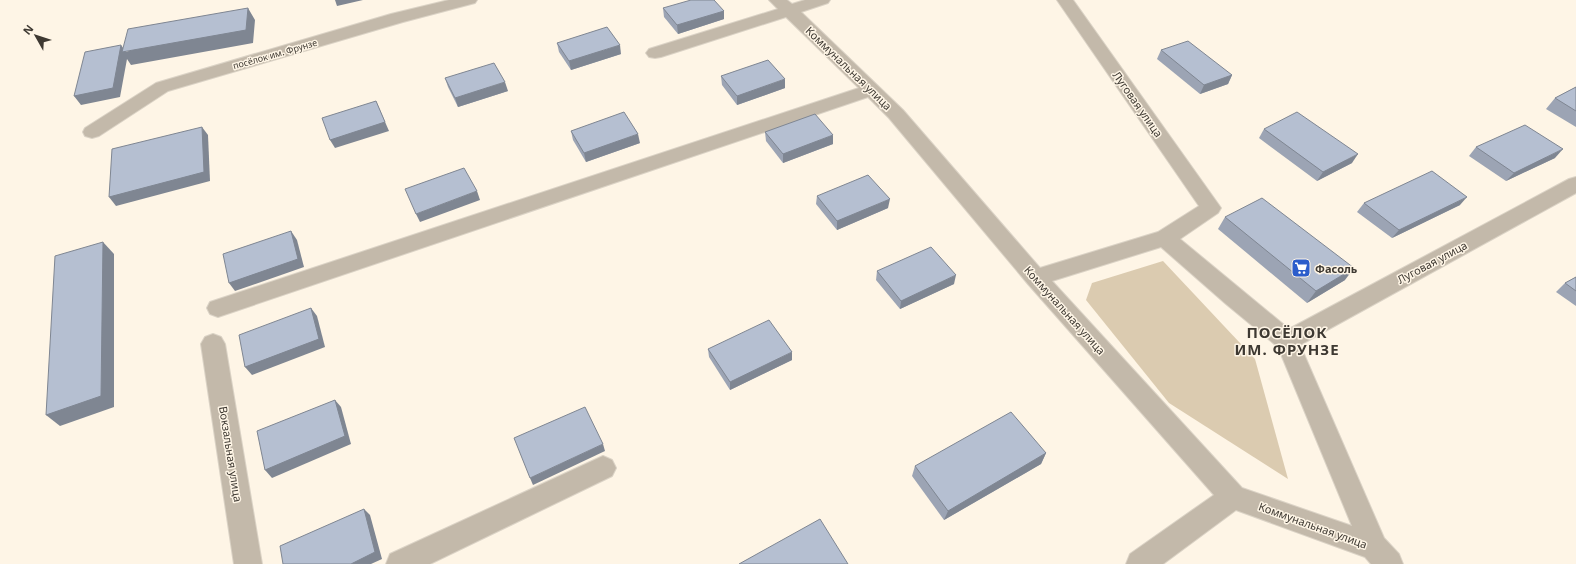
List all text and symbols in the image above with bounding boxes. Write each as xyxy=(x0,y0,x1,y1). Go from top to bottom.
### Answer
north arrow xyxy=(16,16,56,56)
text: N xyxy=(19,21,36,38)
street label: Коммунальная улица xyxy=(803,23,895,113)
street label: посёлок им. Фрунзе xyxy=(231,36,319,72)
street label: Луговая улица xyxy=(1110,68,1166,140)
street label: Луговая улица xyxy=(1394,237,1470,287)
supermarket icon: Фасоль xyxy=(1290,257,1312,279)
place label: Фасоль xyxy=(1315,261,1358,276)
street label: Коммунальная улица xyxy=(1021,263,1109,357)
district label: ПОСЁЛОК ИМ. ФРУНЗЕ xyxy=(1234,322,1340,359)
street label: Вокзальная улица xyxy=(216,405,246,503)
street label: Коммунальная улица xyxy=(1257,498,1369,552)

